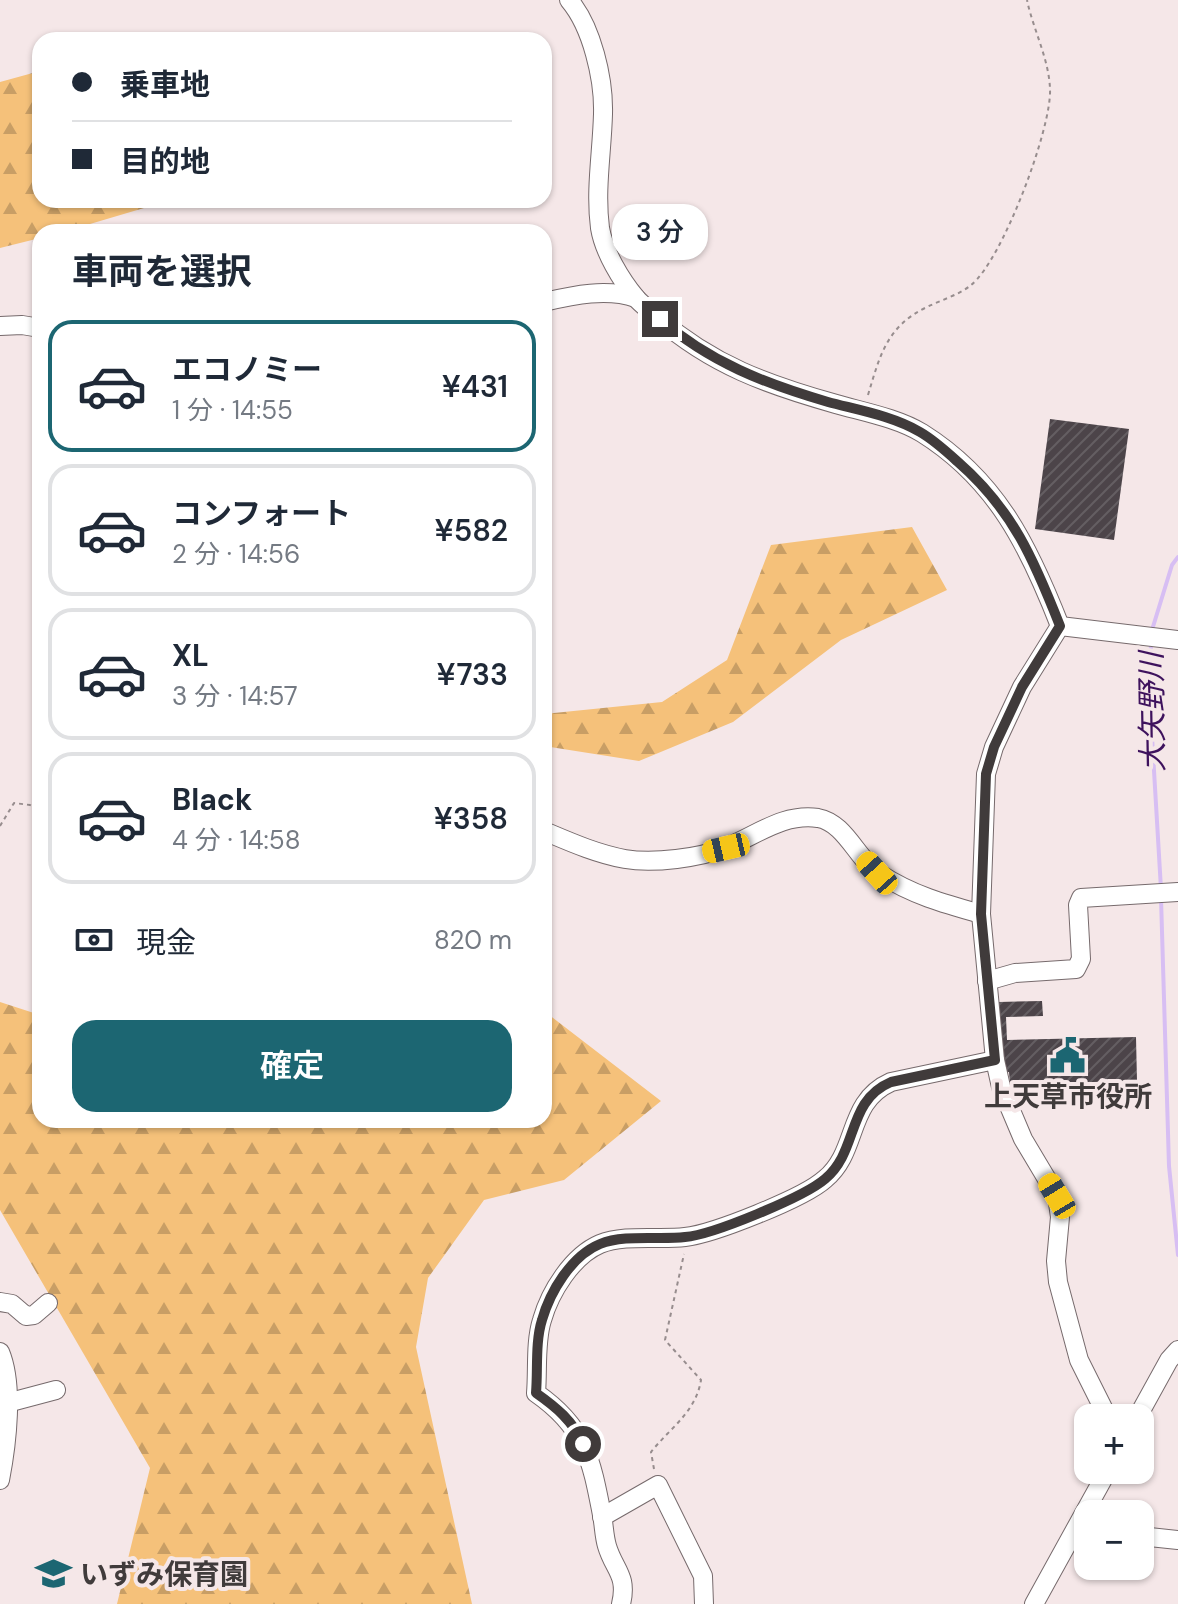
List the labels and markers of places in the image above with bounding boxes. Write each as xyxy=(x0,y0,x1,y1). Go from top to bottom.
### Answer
public building icon: 上天草市役所 xyxy=(1049,1037,1087,1075)
place label: 上天草市役所 xyxy=(984,1078,1152,1115)
school or university icon: いずみ保育園 xyxy=(35,1555,73,1593)
place label: いずみ保育園 xyxy=(80,1556,248,1593)

